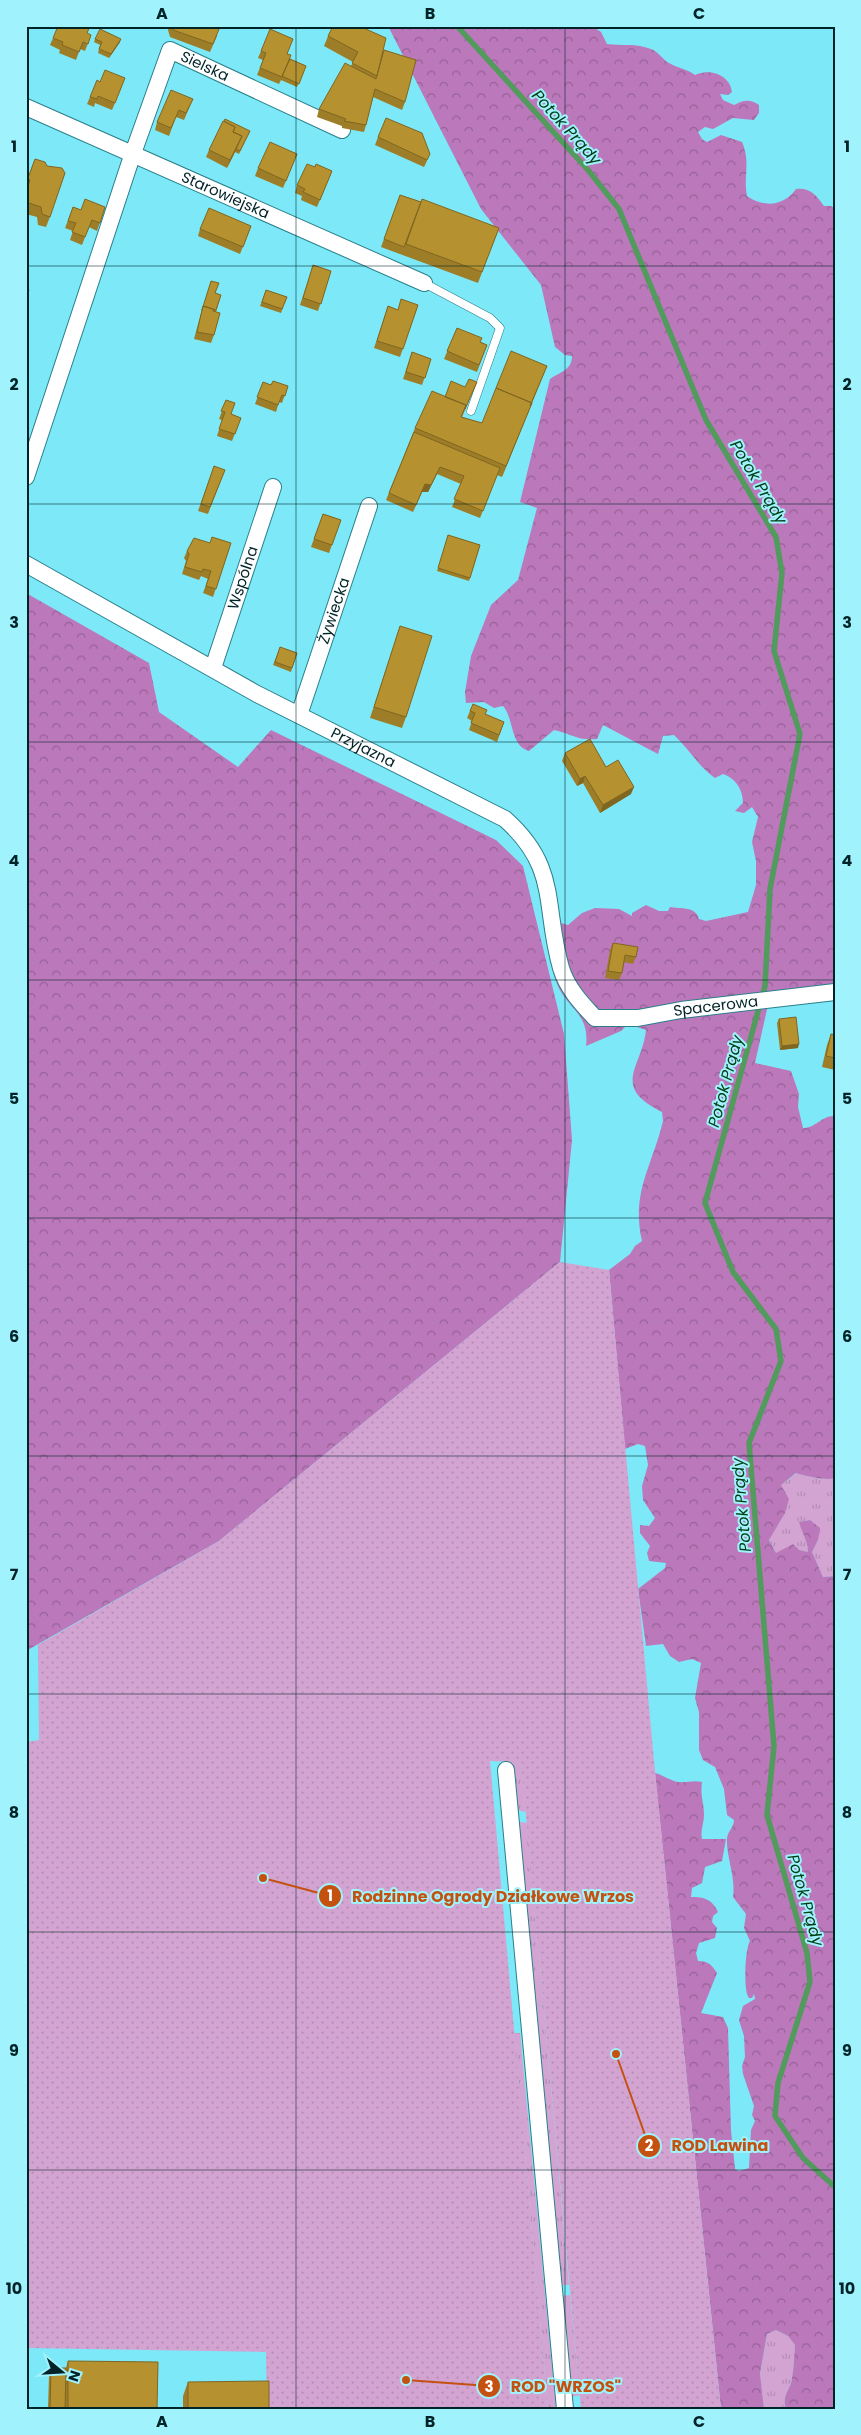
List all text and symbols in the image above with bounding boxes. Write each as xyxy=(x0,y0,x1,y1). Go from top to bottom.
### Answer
text: A xyxy=(156,2,168,25)
text: B xyxy=(425,2,435,25)
text: C xyxy=(693,2,705,25)
street label: Sielska xyxy=(177,45,233,86)
water label: Potok Prądy xyxy=(526,85,607,171)
text: 1 xyxy=(11,135,17,158)
text: 1 xyxy=(844,135,850,158)
street label: Starowiejska xyxy=(178,166,273,223)
text: 2 xyxy=(9,373,19,396)
text: 2 xyxy=(842,373,852,396)
water label: Potok Prądy xyxy=(724,436,793,530)
street label: Wspólna xyxy=(222,543,263,612)
street label: Żywiecka xyxy=(313,575,354,647)
text: 3 xyxy=(9,611,19,634)
text: 3 xyxy=(842,611,852,634)
street label: Przyjazna xyxy=(327,722,399,772)
text: 4 xyxy=(9,849,20,872)
text: 4 xyxy=(842,849,853,872)
street label: Spacerowa xyxy=(671,990,759,1021)
water label: Potok Prądy xyxy=(702,1032,749,1130)
text: 5 xyxy=(9,1087,19,1110)
text: 5 xyxy=(842,1087,852,1110)
text: 6 xyxy=(9,1325,19,1348)
text: 6 xyxy=(842,1325,852,1348)
water label: Potok Prądy xyxy=(726,1456,757,1553)
text: 7 xyxy=(10,1563,19,1586)
text: 7 xyxy=(843,1563,852,1586)
text: 8 xyxy=(9,1801,19,1824)
text: 8 xyxy=(842,1801,852,1824)
water label: Potok Prądy xyxy=(781,1852,830,1950)
callout: Rodzinne Ogrody Działkowe Wrzos xyxy=(317,1880,644,1911)
text: 1 xyxy=(327,1885,333,1906)
text: Rodzinne Ogrody Działkowe Wrzos xyxy=(352,1885,634,1908)
text: 9 xyxy=(9,2039,19,2062)
text: 9 xyxy=(842,2039,852,2062)
callout: ROD Lawina xyxy=(636,2130,778,2161)
text: ROD Lawina xyxy=(672,2134,768,2157)
text: 2 xyxy=(645,2135,654,2156)
text: 10 xyxy=(6,2277,22,2300)
text: 10 xyxy=(839,2277,855,2300)
north arrow xyxy=(38,2348,88,2398)
text: N xyxy=(63,2368,86,2384)
callout: ROD "WRZOS" xyxy=(476,2371,631,2402)
text: ROD "WRZOS" xyxy=(511,2375,621,2398)
text: 3 xyxy=(484,2376,494,2397)
text: A xyxy=(156,2410,168,2433)
text: B xyxy=(425,2410,435,2433)
text: C xyxy=(693,2410,705,2433)

